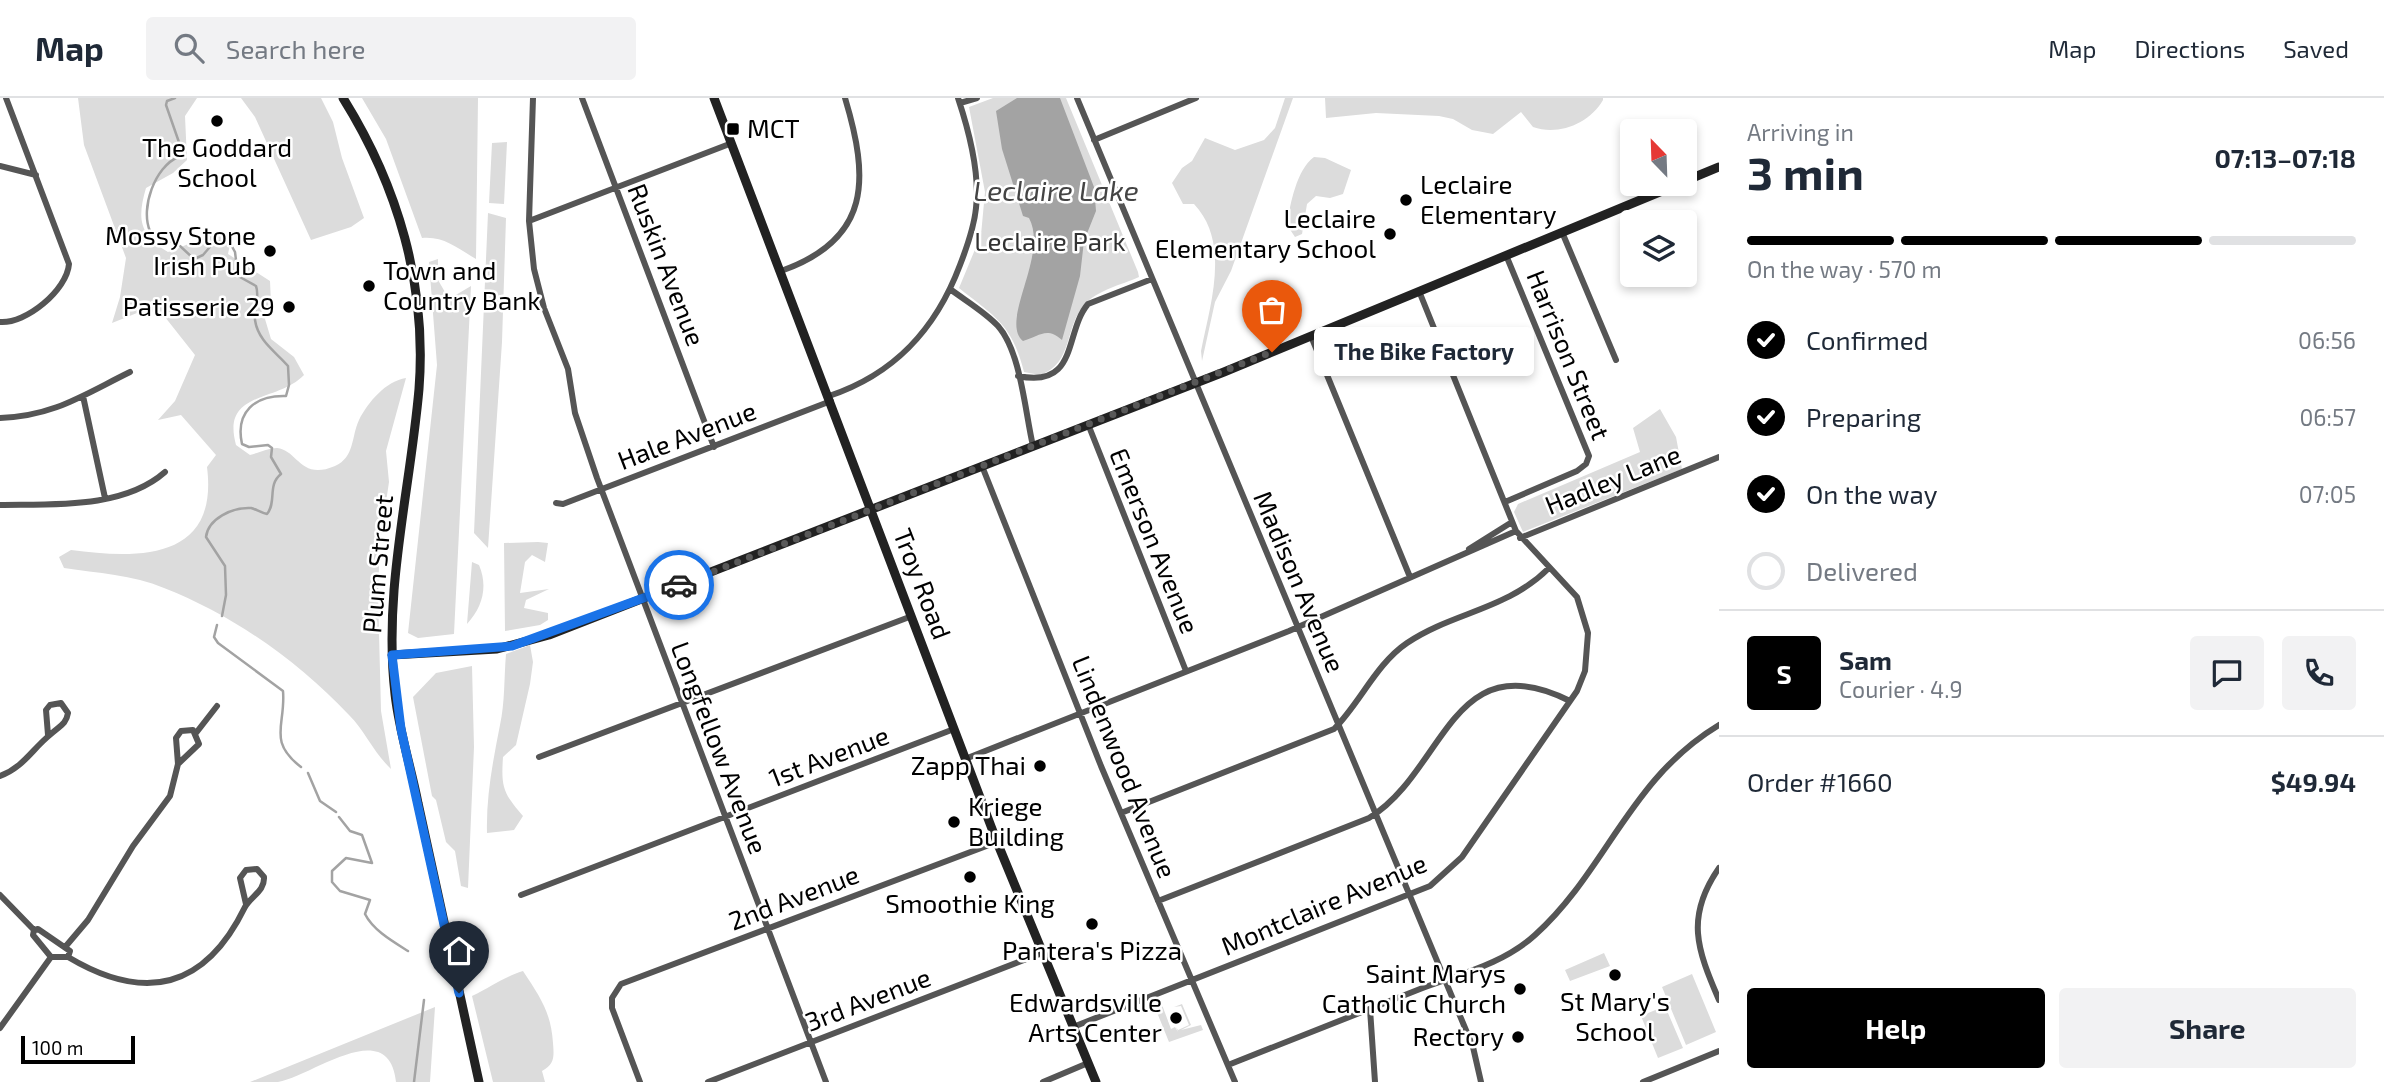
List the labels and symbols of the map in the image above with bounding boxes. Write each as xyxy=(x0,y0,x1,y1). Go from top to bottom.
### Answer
place label: MCT xyxy=(747,112,800,143)
marker: The Goddard School xyxy=(209,113,225,129)
north arrow xyxy=(1620,119,1698,196)
marker: MCT xyxy=(725,121,741,137)
place label: The Goddard School xyxy=(142,131,292,192)
place label: Leclaire Elementary xyxy=(1420,168,1557,229)
water label: Leclaire Lake xyxy=(973,173,1139,207)
street label: Ruskin Avenue xyxy=(622,179,713,350)
marker: Leclaire Elementary xyxy=(1398,192,1414,208)
place label: Leclaire Elementary School xyxy=(1155,202,1376,263)
place label: Mossy Stone Irish Pub xyxy=(105,219,256,280)
park label: Leclaire Park xyxy=(974,225,1126,256)
marker: Leclaire Elementary School xyxy=(1382,226,1398,242)
marker: Mossy Stone Irish Pub xyxy=(262,243,278,259)
place label: Town and Country Bank xyxy=(383,254,541,315)
street label: Harrison Street xyxy=(1521,265,1618,444)
marker: Town and Country Bank xyxy=(361,278,377,294)
pin xyxy=(1242,280,1302,352)
place label: Patisserie 29 xyxy=(123,290,275,321)
marker: Patisserie 29 xyxy=(281,299,297,315)
callout: The Bike Factory xyxy=(1314,328,1534,376)
street label: Hale Avenue xyxy=(613,394,760,475)
street label: Hadley Lane xyxy=(1540,437,1685,520)
street label: Emerson Avenue xyxy=(1104,443,1207,638)
street label: Madison Avenue xyxy=(1248,486,1353,677)
street label: Plum Street xyxy=(355,493,398,634)
street label: Troy Road xyxy=(888,524,959,643)
courier xyxy=(644,550,714,620)
street label: Longfellow Avenue xyxy=(666,637,775,858)
street label: Lindenwood Avenue xyxy=(1067,651,1184,882)
street label: 1st Avenue xyxy=(764,719,893,793)
place label: Zapp Thai xyxy=(911,749,1026,780)
marker: Zapp Thai xyxy=(1032,758,1048,774)
place label: Kriege Building xyxy=(968,790,1064,851)
marker: Kriege Building xyxy=(946,814,962,830)
street label: Montclaire Avenue xyxy=(1216,846,1431,961)
street label: 2nd Avenue xyxy=(724,858,863,936)
marker: Smoothie King xyxy=(962,869,978,885)
place label: Smoothie King xyxy=(885,887,1055,918)
marker: Pantera's Pizza xyxy=(1084,916,1100,932)
pin xyxy=(429,921,489,993)
place label: Pantera's Pizza xyxy=(1002,934,1182,965)
place label: Saint Marys Catholic Church xyxy=(1322,957,1506,1018)
street label: 3rd Avenue xyxy=(800,961,935,1037)
marker: St Mary's School xyxy=(1607,967,1623,983)
marker: Saint Marys Catholic Church xyxy=(1512,981,1528,997)
place label: St Mary's School xyxy=(1560,985,1670,1046)
place label: Edwardsville Arts Center xyxy=(1009,986,1162,1047)
marker: Edwardsville Arts Center xyxy=(1168,1010,1184,1026)
place label: Rectory xyxy=(1413,1020,1504,1051)
marker: Rectory xyxy=(1510,1029,1526,1045)
scale bar xyxy=(21,1033,135,1065)

